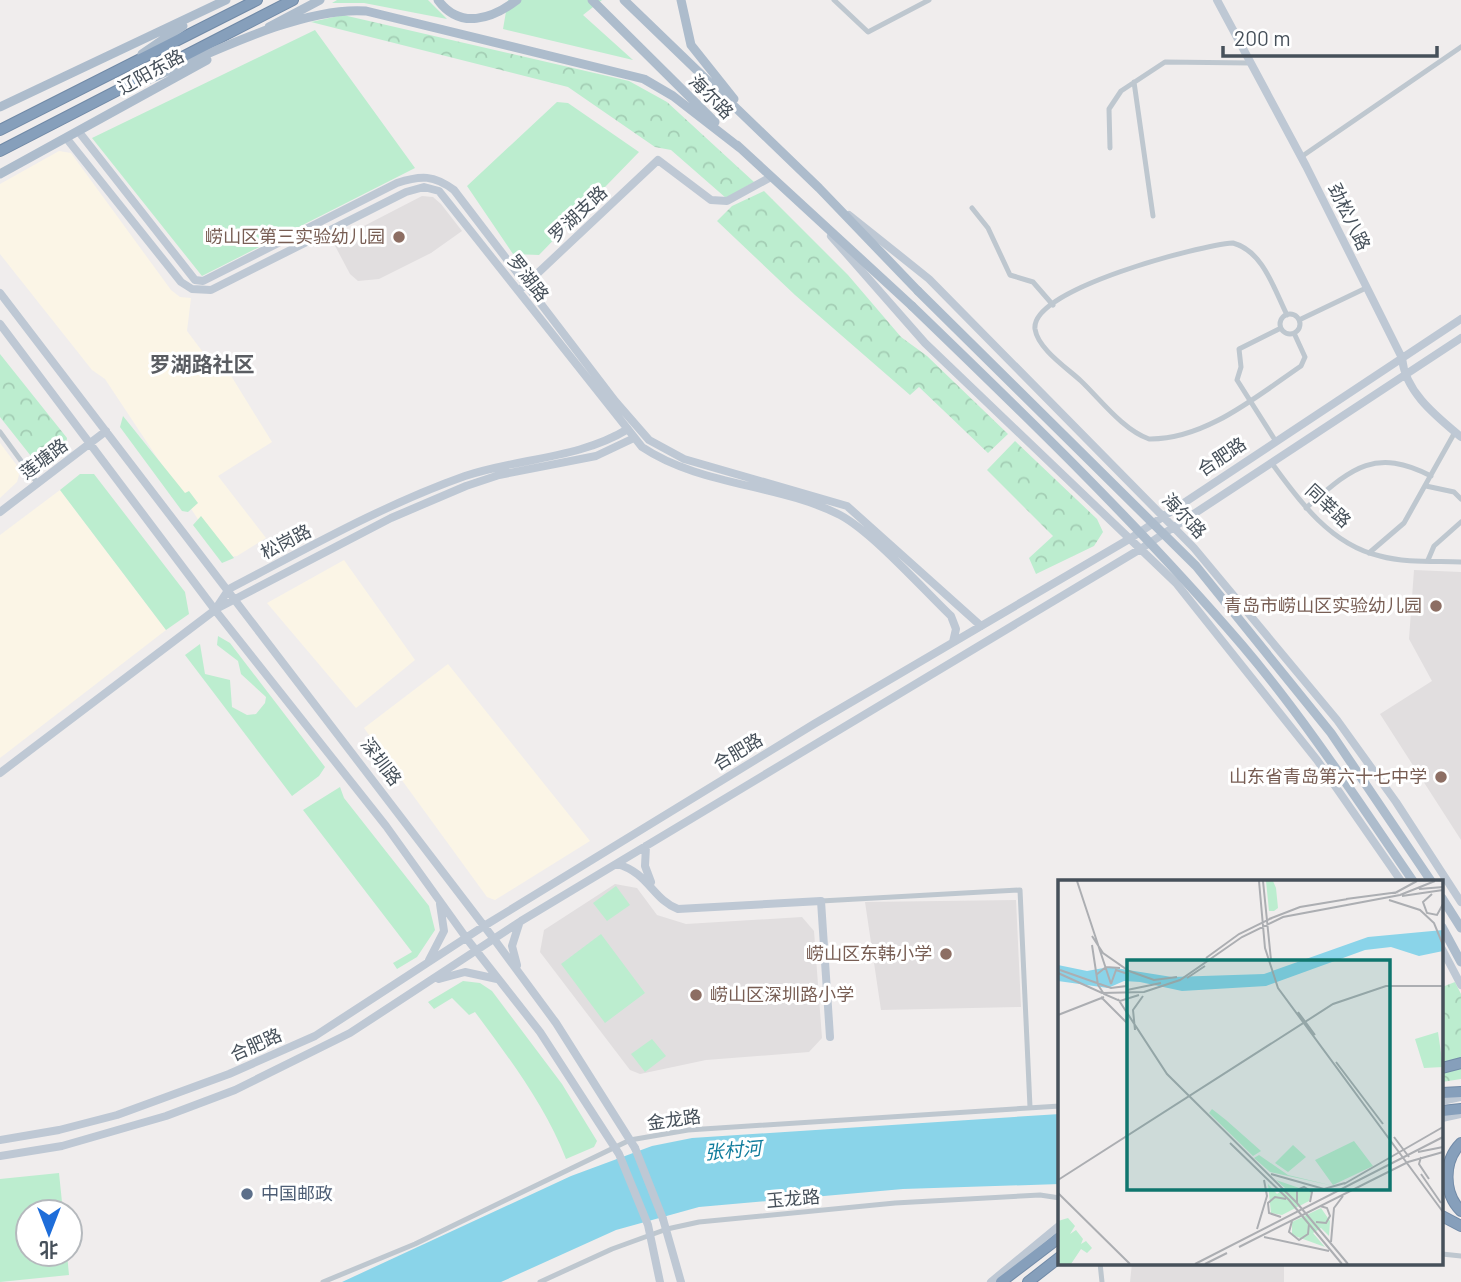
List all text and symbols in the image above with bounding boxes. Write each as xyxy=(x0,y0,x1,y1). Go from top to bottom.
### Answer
scale bar xyxy=(1223,14,1436,58)
text: 200 m xyxy=(1234,25,1291,50)
street label: 辽阳东路 xyxy=(114,44,187,98)
street label: 海尔路 xyxy=(685,69,739,123)
street label: 劲松八路 xyxy=(1324,179,1376,254)
street label: 罗湖支路 xyxy=(543,181,611,246)
place label: 崂山区第三实验幼儿园 xyxy=(205,225,385,247)
marker: 崂山区第三实验幼儿园 xyxy=(391,229,407,245)
street label: 罗湖路 xyxy=(503,249,554,305)
district label: 罗湖路社区 xyxy=(150,351,255,376)
street label: 合肥路 xyxy=(1193,432,1250,480)
street label: 莲塘路 xyxy=(15,433,72,483)
street label: 同莘路 xyxy=(1301,479,1356,532)
street label: 海尔路 xyxy=(1158,488,1211,542)
street label: 松岗路 xyxy=(256,519,315,563)
place label: 青岛市崂山区实验幼儿园 xyxy=(1224,594,1422,616)
marker: 青岛市崂山区实验幼儿园 xyxy=(1428,598,1444,614)
street label: 合肥路 xyxy=(709,728,766,774)
street label: 深圳路 xyxy=(357,733,407,790)
place label: 山东省青岛第六十七中学 xyxy=(1229,765,1427,787)
marker: 山东省青岛第六十七中学 xyxy=(1433,769,1449,785)
inset map xyxy=(1058,880,1444,1264)
place label: 崂山区东韩小学 xyxy=(806,942,932,964)
marker: 崂山区东韩小学 xyxy=(938,946,954,962)
place label: 崂山区深圳路小学 xyxy=(710,983,854,1005)
marker: 崂山区深圳路小学 xyxy=(688,987,704,1003)
street label: 合肥路 xyxy=(226,1023,285,1065)
street label: 金龙路 xyxy=(646,1104,702,1134)
water label: 张村河 xyxy=(704,1135,766,1163)
place label: 中国邮政 xyxy=(261,1182,333,1204)
street label: 玉龙路 xyxy=(765,1185,821,1211)
marker: 中国邮政 xyxy=(239,1186,255,1202)
north arrow xyxy=(14,1198,84,1268)
text: 北 xyxy=(39,1239,59,1262)

